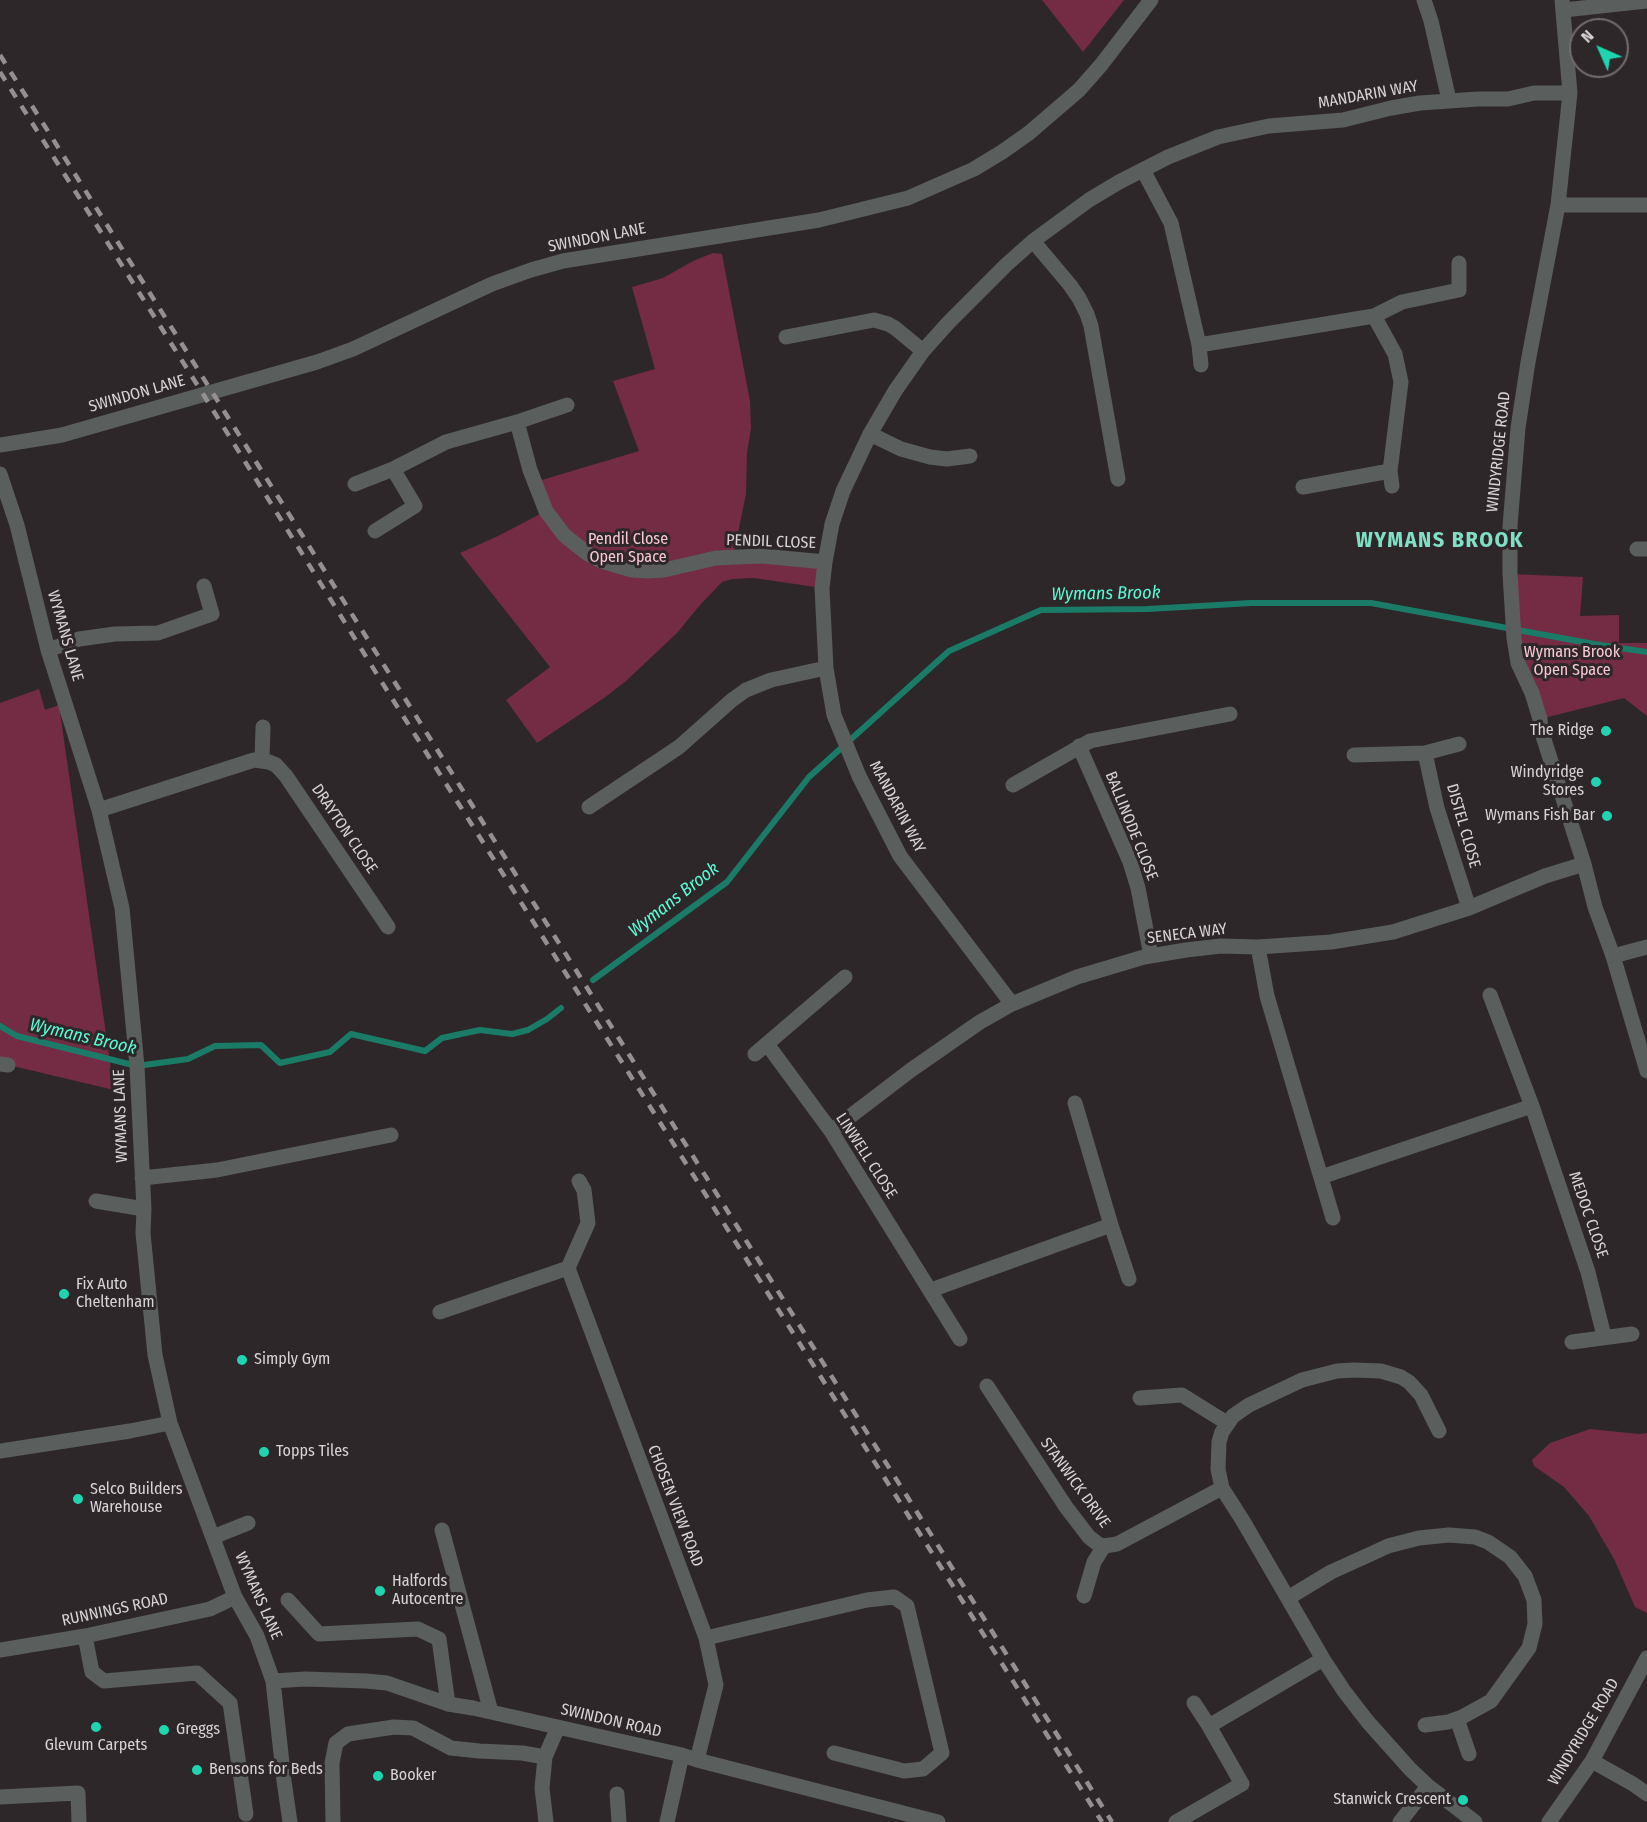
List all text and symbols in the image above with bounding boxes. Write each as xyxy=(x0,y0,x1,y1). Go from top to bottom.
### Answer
north arrow xyxy=(1569,18,1629,78)
text: N xyxy=(1577,26,1597,46)
street label: MANDARIN WAY xyxy=(1317,77,1419,113)
street label: SWINDON LANE xyxy=(546,219,648,257)
street label: SWINDON LANE xyxy=(87,371,187,417)
street label: WINDYRIDGE ROAD xyxy=(1483,391,1515,513)
district label: WYMANS BROOK xyxy=(1356,528,1524,554)
park label: Pendil Close Open Space xyxy=(588,530,668,568)
street label: PENDIL CLOSE xyxy=(726,531,816,553)
water label: Wymans Brook xyxy=(1051,582,1161,606)
street label: WYMANS LANE xyxy=(43,588,87,684)
park label: Wymans Brook Open Space xyxy=(1524,643,1620,681)
place label: The Ridge xyxy=(1530,721,1594,741)
marker: The Ridge xyxy=(1599,724,1613,738)
street label: MANDARIN WAY xyxy=(865,758,929,856)
place label: Windyridge Stores xyxy=(1510,763,1584,801)
street label: BALLINODE CLOSE xyxy=(1100,769,1162,883)
marker: Windyridge Stores xyxy=(1589,775,1603,789)
street label: DRAYTON CLOSE xyxy=(307,781,381,877)
street label: DISTEL CLOSE xyxy=(1442,782,1484,870)
place label: Wymans Fish Bar xyxy=(1485,806,1595,826)
marker: Wymans Fish Bar xyxy=(1600,809,1614,823)
water label: Wymans Brook xyxy=(624,858,724,942)
street label: SENECA WAY xyxy=(1146,920,1228,948)
water label: Wymans Brook xyxy=(27,1014,139,1060)
street label: WYMANS LANE xyxy=(110,1069,132,1163)
street label: LINWELL CLOSE xyxy=(831,1110,901,1202)
street label: MEDOC CLOSE xyxy=(1564,1169,1612,1261)
place label: Fix Auto Cheltenham xyxy=(76,1275,154,1313)
marker: Fix Auto Cheltenham xyxy=(57,1287,71,1301)
place label: Simply Gym xyxy=(254,1350,330,1370)
marker: Simply Gym xyxy=(235,1353,249,1367)
street label: STANWICK DRIVE xyxy=(1036,1434,1114,1532)
place label: Topps Tiles xyxy=(276,1442,349,1462)
street label: CHOSEN VIEW ROAD xyxy=(643,1443,707,1569)
marker: Topps Tiles xyxy=(257,1445,271,1459)
place label: Selco Builders Warehouse xyxy=(90,1480,183,1518)
marker: Selco Builders Warehouse xyxy=(71,1492,85,1506)
street label: WYMANS LANE xyxy=(230,1549,286,1643)
place label: Halfords Autocentre xyxy=(392,1572,463,1610)
marker: Halfords Autocentre xyxy=(373,1584,387,1598)
street label: RUNNINGS ROAD xyxy=(60,1589,170,1631)
street label: WINDYRIDGE ROAD xyxy=(1544,1675,1624,1789)
street label: SWINDON ROAD xyxy=(559,1700,663,1742)
marker: Glevum Carpets xyxy=(89,1720,103,1734)
place label: Greggs xyxy=(176,1720,220,1740)
marker: Greggs xyxy=(157,1723,171,1737)
place label: Glevum Carpets xyxy=(45,1736,147,1756)
place label: Bensons for Beds xyxy=(209,1760,323,1780)
marker: Bensons for Beds xyxy=(190,1763,204,1777)
place label: Booker xyxy=(390,1766,436,1786)
marker: Booker xyxy=(371,1769,385,1783)
place label: Stanwick Crescent xyxy=(1333,1790,1451,1810)
marker: Stanwick Crescent xyxy=(1456,1793,1470,1807)

